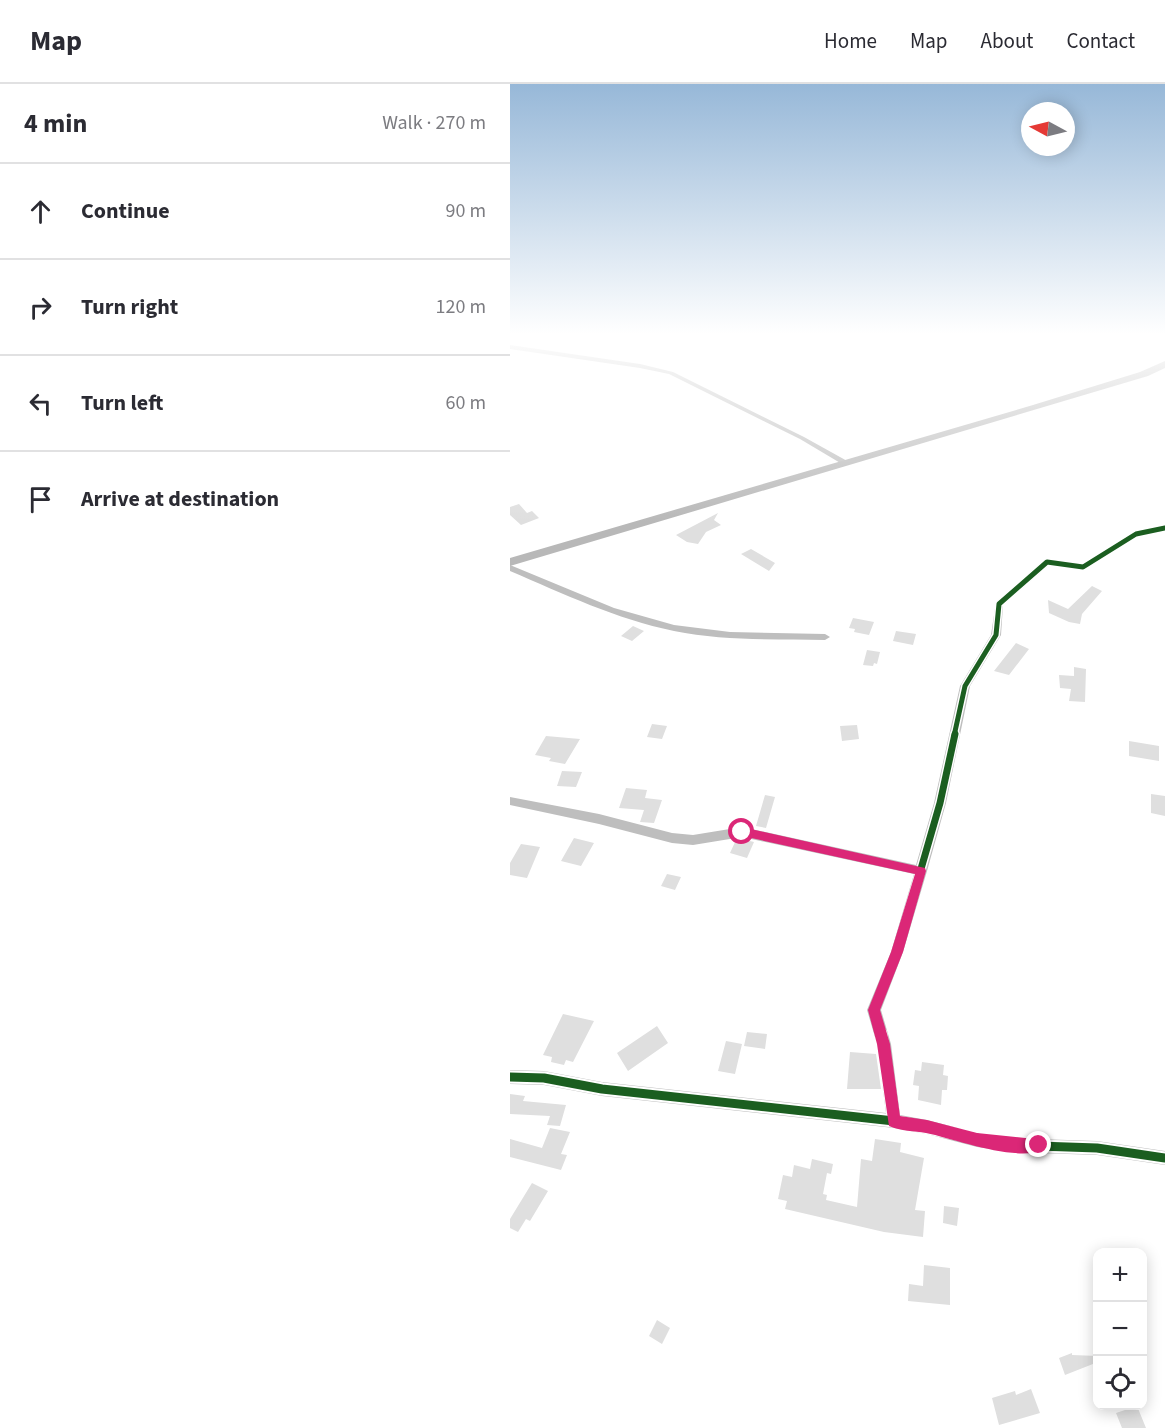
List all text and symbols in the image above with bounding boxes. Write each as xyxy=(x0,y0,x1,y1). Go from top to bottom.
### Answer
text: Map xyxy=(30,21,82,61)
text: Home xyxy=(824,26,877,56)
text: Map xyxy=(910,26,948,56)
text: About xyxy=(981,26,1033,56)
text: Contact xyxy=(1066,26,1135,56)
north arrow xyxy=(1021,102,1075,156)
text: 4 min xyxy=(24,105,87,142)
text: Walk · 270 m xyxy=(382,109,486,137)
icon: ahead xyxy=(24,195,57,228)
text: Continue xyxy=(81,195,170,227)
text: 90 m xyxy=(446,197,486,225)
icon: right xyxy=(24,291,57,324)
text: Turn right xyxy=(81,291,178,323)
text: 120 m xyxy=(436,293,486,321)
icon: left xyxy=(24,387,57,420)
text: Turn left xyxy=(81,387,163,419)
text: 60 m xyxy=(446,389,486,417)
icon: arrive xyxy=(24,483,57,516)
text: Arrive at destination xyxy=(81,483,279,515)
route start xyxy=(728,818,754,844)
route end xyxy=(1025,1131,1051,1157)
map controls xyxy=(1093,1248,1147,1410)
button: + xyxy=(1093,1248,1147,1302)
button: − xyxy=(1093,1302,1147,1356)
button: locate xyxy=(1093,1356,1147,1410)

